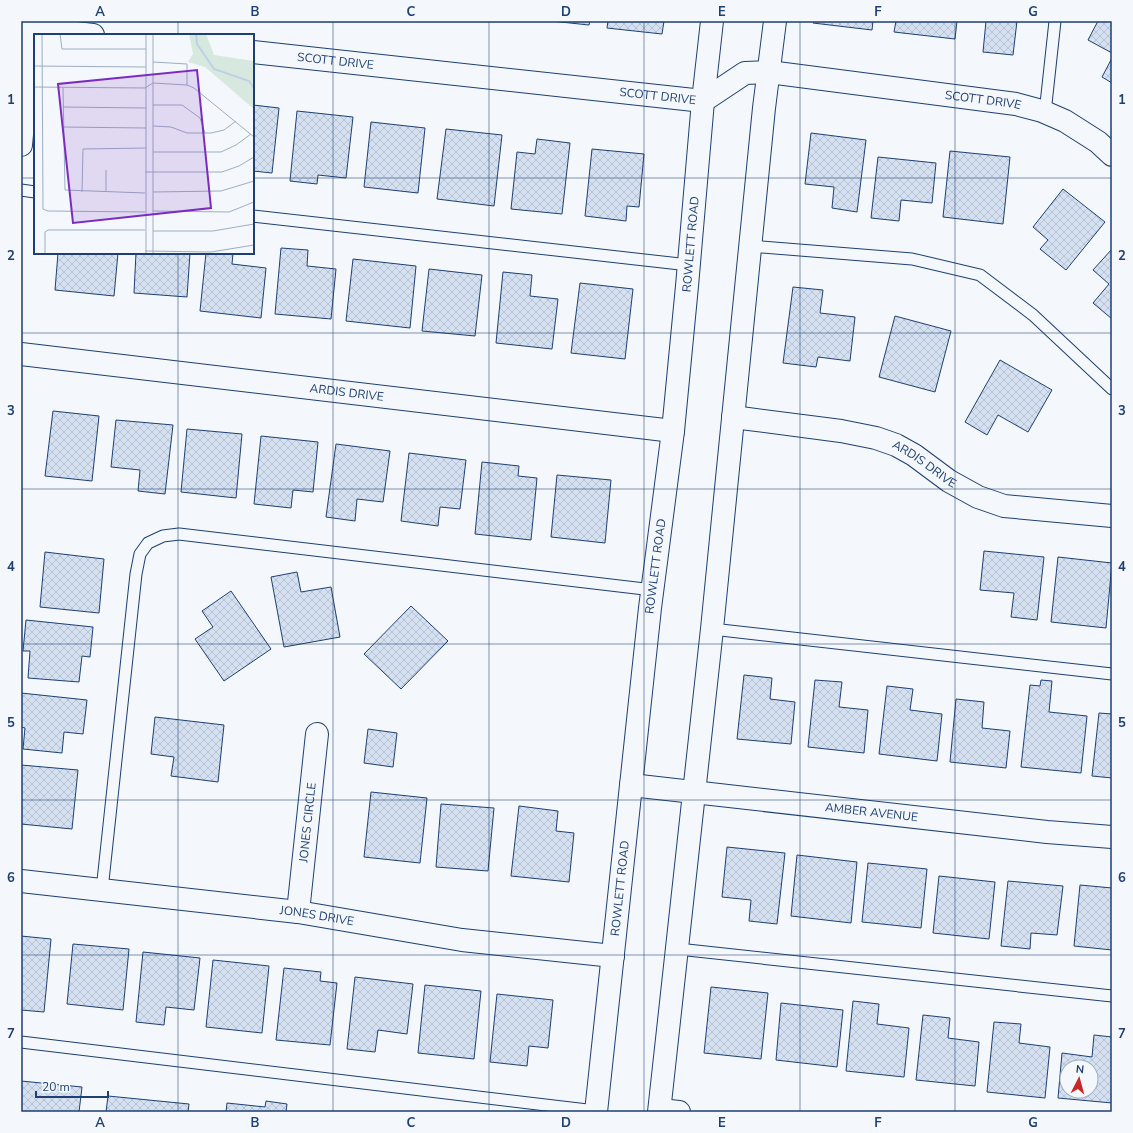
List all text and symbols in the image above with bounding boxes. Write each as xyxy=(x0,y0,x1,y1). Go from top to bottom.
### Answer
text: A xyxy=(95,3,105,21)
text: B xyxy=(251,3,260,21)
text: C xyxy=(407,3,416,21)
text: D xyxy=(561,3,571,21)
text: E xyxy=(718,3,726,21)
text: F xyxy=(874,3,882,21)
text: G xyxy=(1028,3,1038,21)
inset map xyxy=(34,34,254,254)
street label: SCOTT DRIVE xyxy=(296,49,375,73)
street label: SCOTT DRIVE xyxy=(619,84,697,108)
street label: SCOTT DRIVE xyxy=(944,87,1023,113)
text: 1 xyxy=(7,91,15,109)
text: 1 xyxy=(1118,91,1126,109)
street label: ROWLETT ROAD xyxy=(678,196,703,293)
text: 2 xyxy=(7,247,15,265)
text: 2 xyxy=(1118,247,1126,265)
street label: ARDIS DRIVE xyxy=(309,380,385,405)
text: 3 xyxy=(7,402,15,420)
text: 3 xyxy=(1118,402,1126,420)
street label: ARDIS DRIVE xyxy=(889,437,959,492)
street label: ROWLETT ROAD xyxy=(641,518,670,615)
text: 4 xyxy=(7,558,15,576)
text: 4 xyxy=(1118,558,1126,576)
text: 5 xyxy=(7,714,15,732)
text: 5 xyxy=(1118,714,1126,732)
street label: JONES CIRCLE xyxy=(295,782,320,864)
street label: AMBER AVENUE xyxy=(824,799,919,825)
street label: ROWLETT ROAD xyxy=(607,840,633,937)
text: 6 xyxy=(7,869,15,887)
text: 6 xyxy=(1118,869,1126,887)
street label: JONES DRIVE xyxy=(278,902,355,929)
text: 7 xyxy=(7,1025,15,1043)
text: 7 xyxy=(1118,1025,1126,1043)
north arrow xyxy=(1059,1059,1099,1099)
text: N xyxy=(1075,1062,1085,1077)
scale bar xyxy=(36,1073,108,1099)
text: 20 m xyxy=(42,1079,70,1095)
text: A xyxy=(95,1114,105,1132)
text: B xyxy=(251,1114,260,1132)
text: C xyxy=(407,1114,416,1132)
text: D xyxy=(561,1114,571,1132)
text: E xyxy=(718,1114,726,1132)
text: F xyxy=(874,1114,882,1132)
text: G xyxy=(1028,1114,1038,1132)

